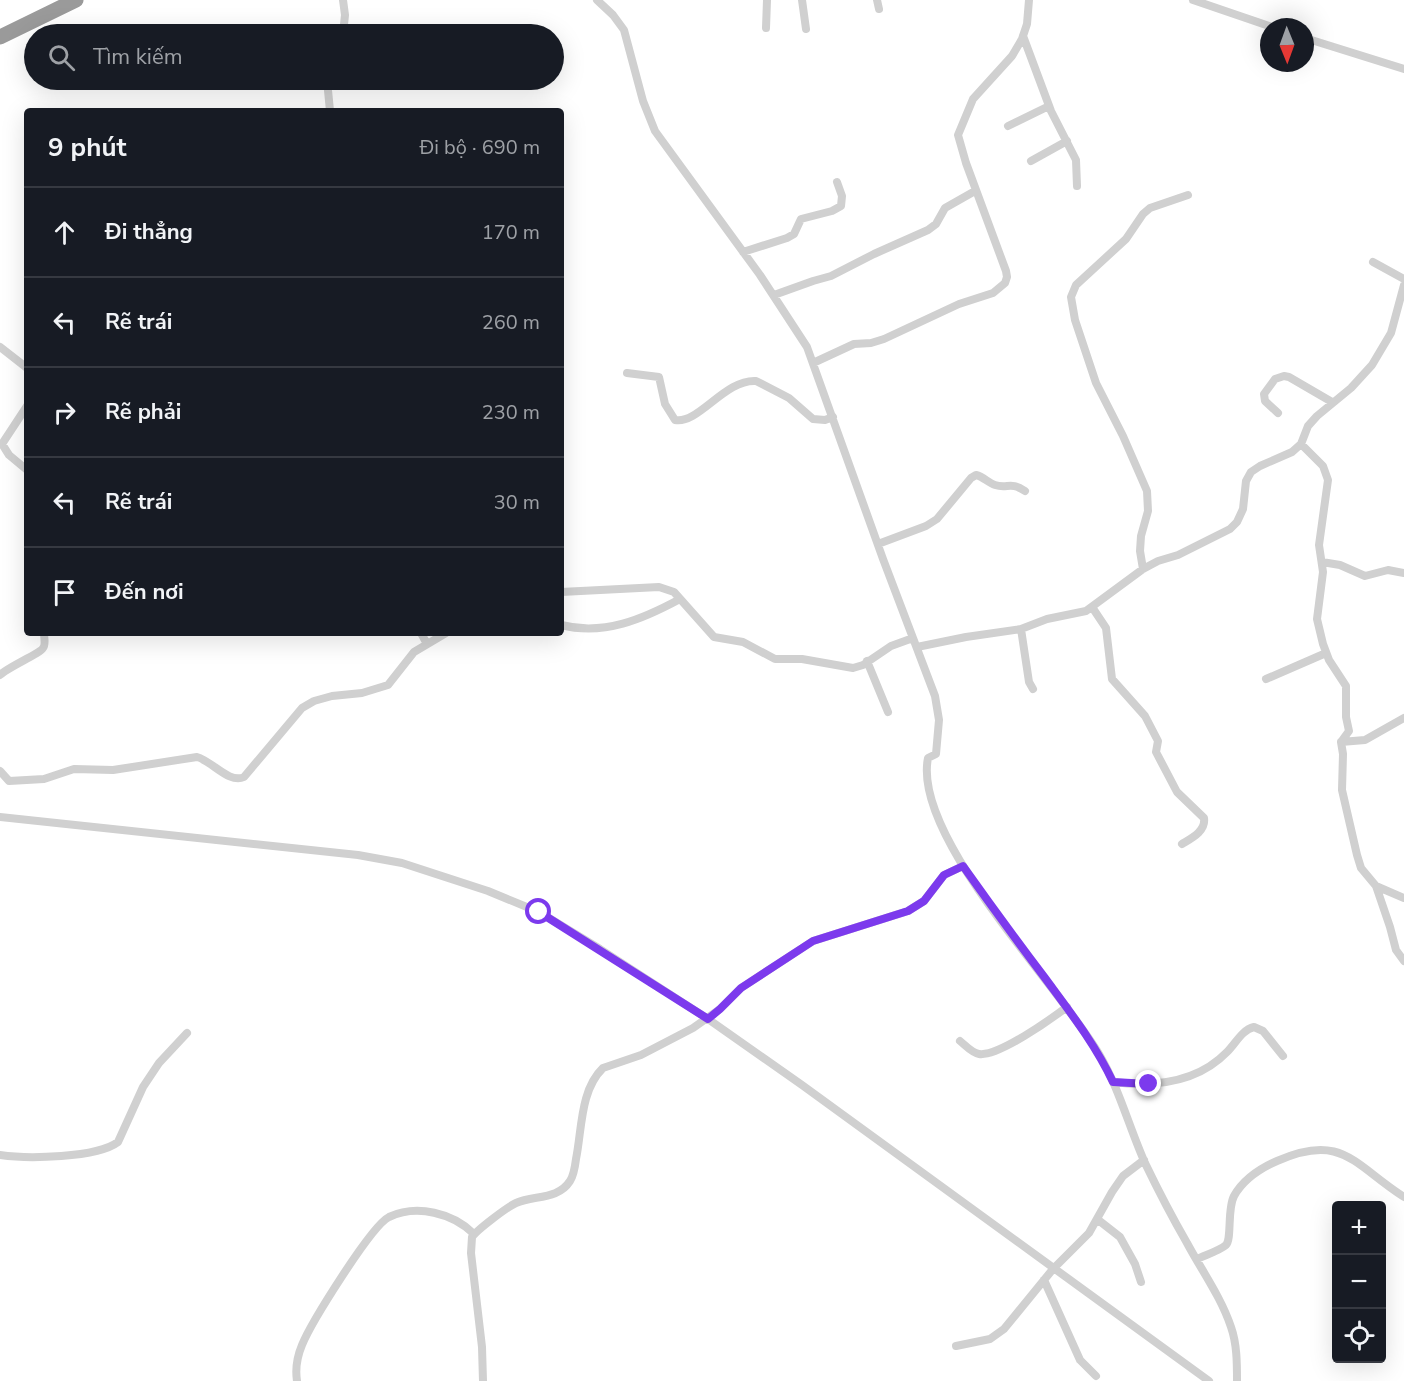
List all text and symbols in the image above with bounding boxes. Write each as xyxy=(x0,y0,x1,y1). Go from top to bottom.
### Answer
north arrow xyxy=(1260,18,1314,72)
search box xyxy=(24,24,564,90)
icon: search xyxy=(45,41,78,74)
text: Tìm kiếm xyxy=(93,42,182,72)
text: 9 phút xyxy=(48,130,126,165)
text: Đi bộ · 690 m xyxy=(420,134,540,161)
icon: ahead xyxy=(48,216,81,249)
text: Đi thẳng xyxy=(105,217,193,247)
text: 170 m xyxy=(482,219,540,246)
icon: left xyxy=(48,306,81,339)
text: Rẽ trái xyxy=(105,307,172,337)
text: 260 m xyxy=(482,309,540,336)
icon: right xyxy=(48,396,81,429)
text: Rẽ phải xyxy=(105,397,181,427)
text: 230 m xyxy=(482,399,540,426)
icon: left xyxy=(48,486,81,519)
text: Rẽ trái xyxy=(105,487,172,517)
text: 30 m xyxy=(494,489,540,516)
icon: arrive xyxy=(48,576,81,609)
text: Đến nơi xyxy=(105,577,184,607)
route start xyxy=(525,898,551,924)
route end xyxy=(1135,1070,1161,1096)
map controls xyxy=(1332,1201,1386,1363)
button: + xyxy=(1332,1201,1386,1255)
button: − xyxy=(1332,1255,1386,1309)
button: locate xyxy=(1332,1309,1386,1363)

